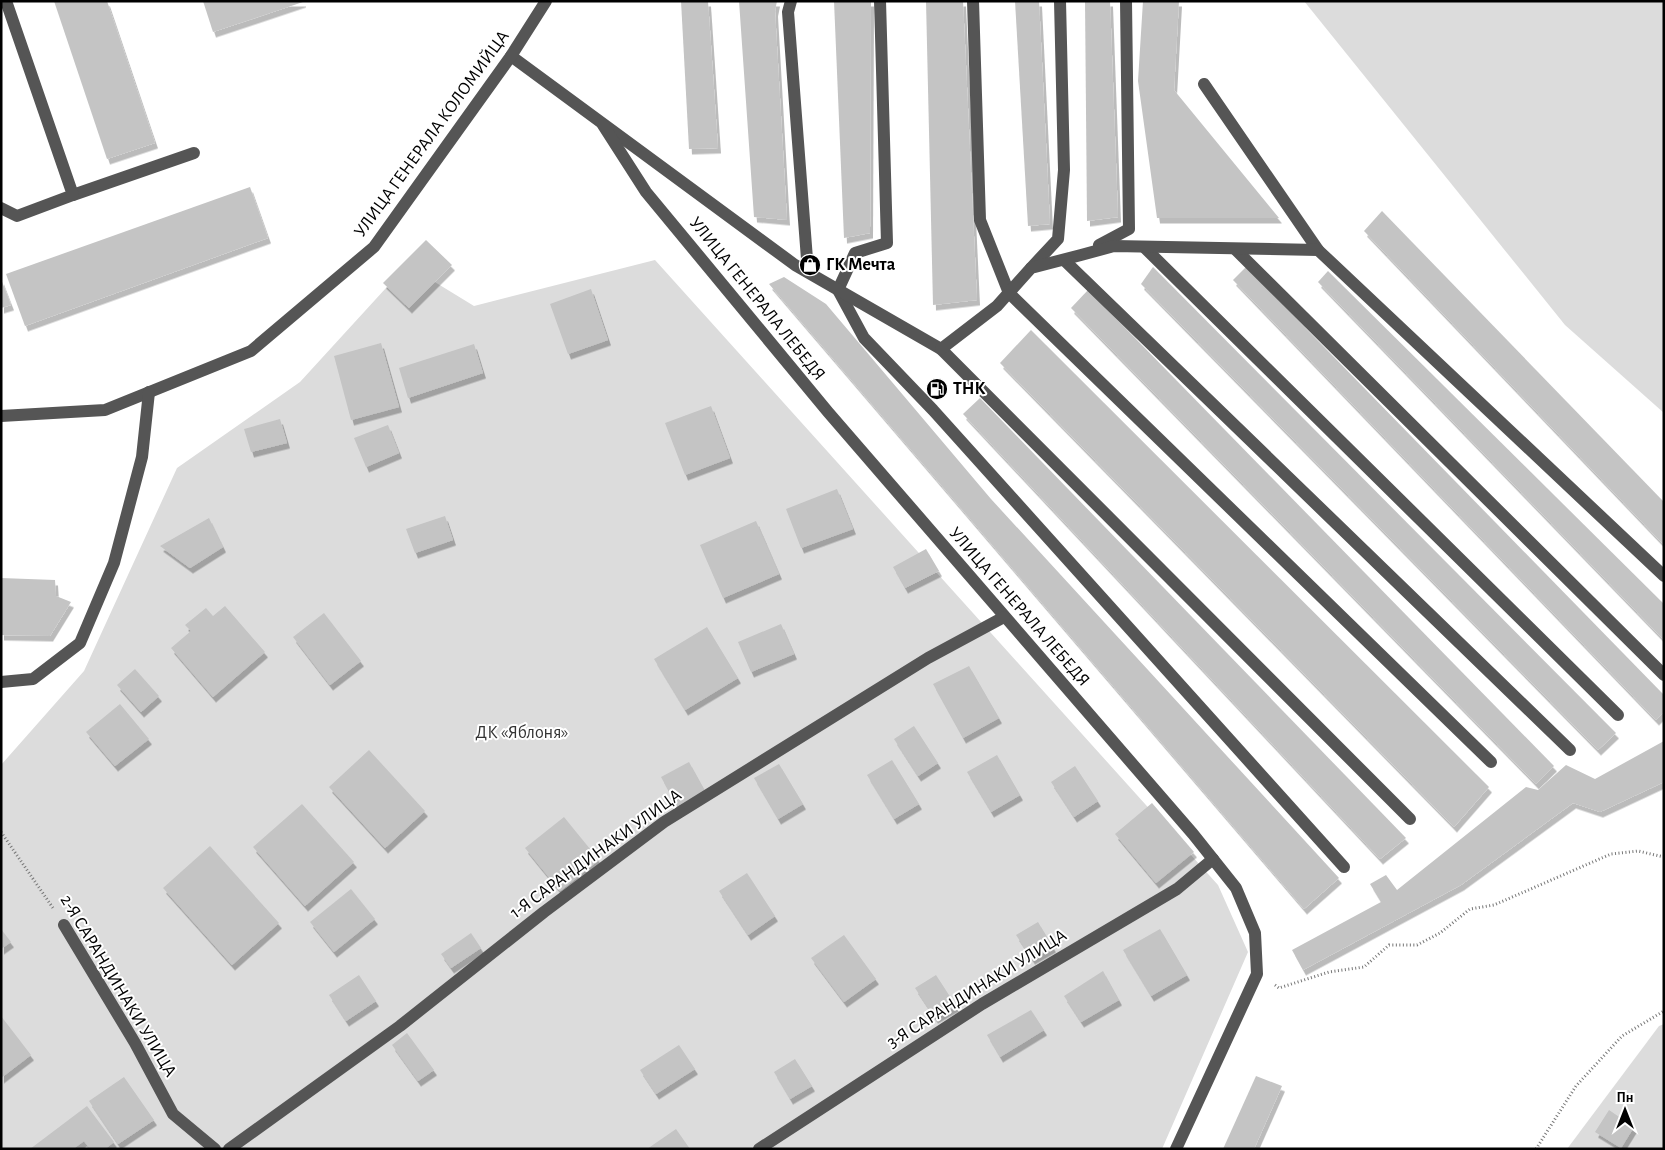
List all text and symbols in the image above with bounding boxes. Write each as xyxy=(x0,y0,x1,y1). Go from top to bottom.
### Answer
street label: УЛИЦА ГЕНЕРАЛА КОЛОМИЙЦА xyxy=(350,26,513,240)
street label: УЛИЦА ГЕНЕРАЛА ЛЕБЕДЯ xyxy=(686,214,828,384)
shop icon: ГК Мечта xyxy=(798,253,822,277)
place label: ГК Мечта xyxy=(826,256,896,274)
fuel station icon: ТНК xyxy=(925,377,949,401)
place label: ТНК xyxy=(953,380,986,398)
street label: УЛИЦА ГЕНЕРАЛА ЛЕБЕДЯ xyxy=(945,524,1093,690)
park label: ДК «Яблоня» xyxy=(476,723,568,742)
street label: 1-Я САРАНДИНАКИ УЛИЦА xyxy=(507,786,685,922)
street label: 2-Я САРАНДИНАКИ УЛИЦА xyxy=(57,892,180,1080)
street label: 3-Я САРАНДИНАКИ УЛИЦА xyxy=(884,926,1070,1052)
north arrow xyxy=(1600,1085,1650,1135)
text: Пн xyxy=(1616,1091,1634,1105)

